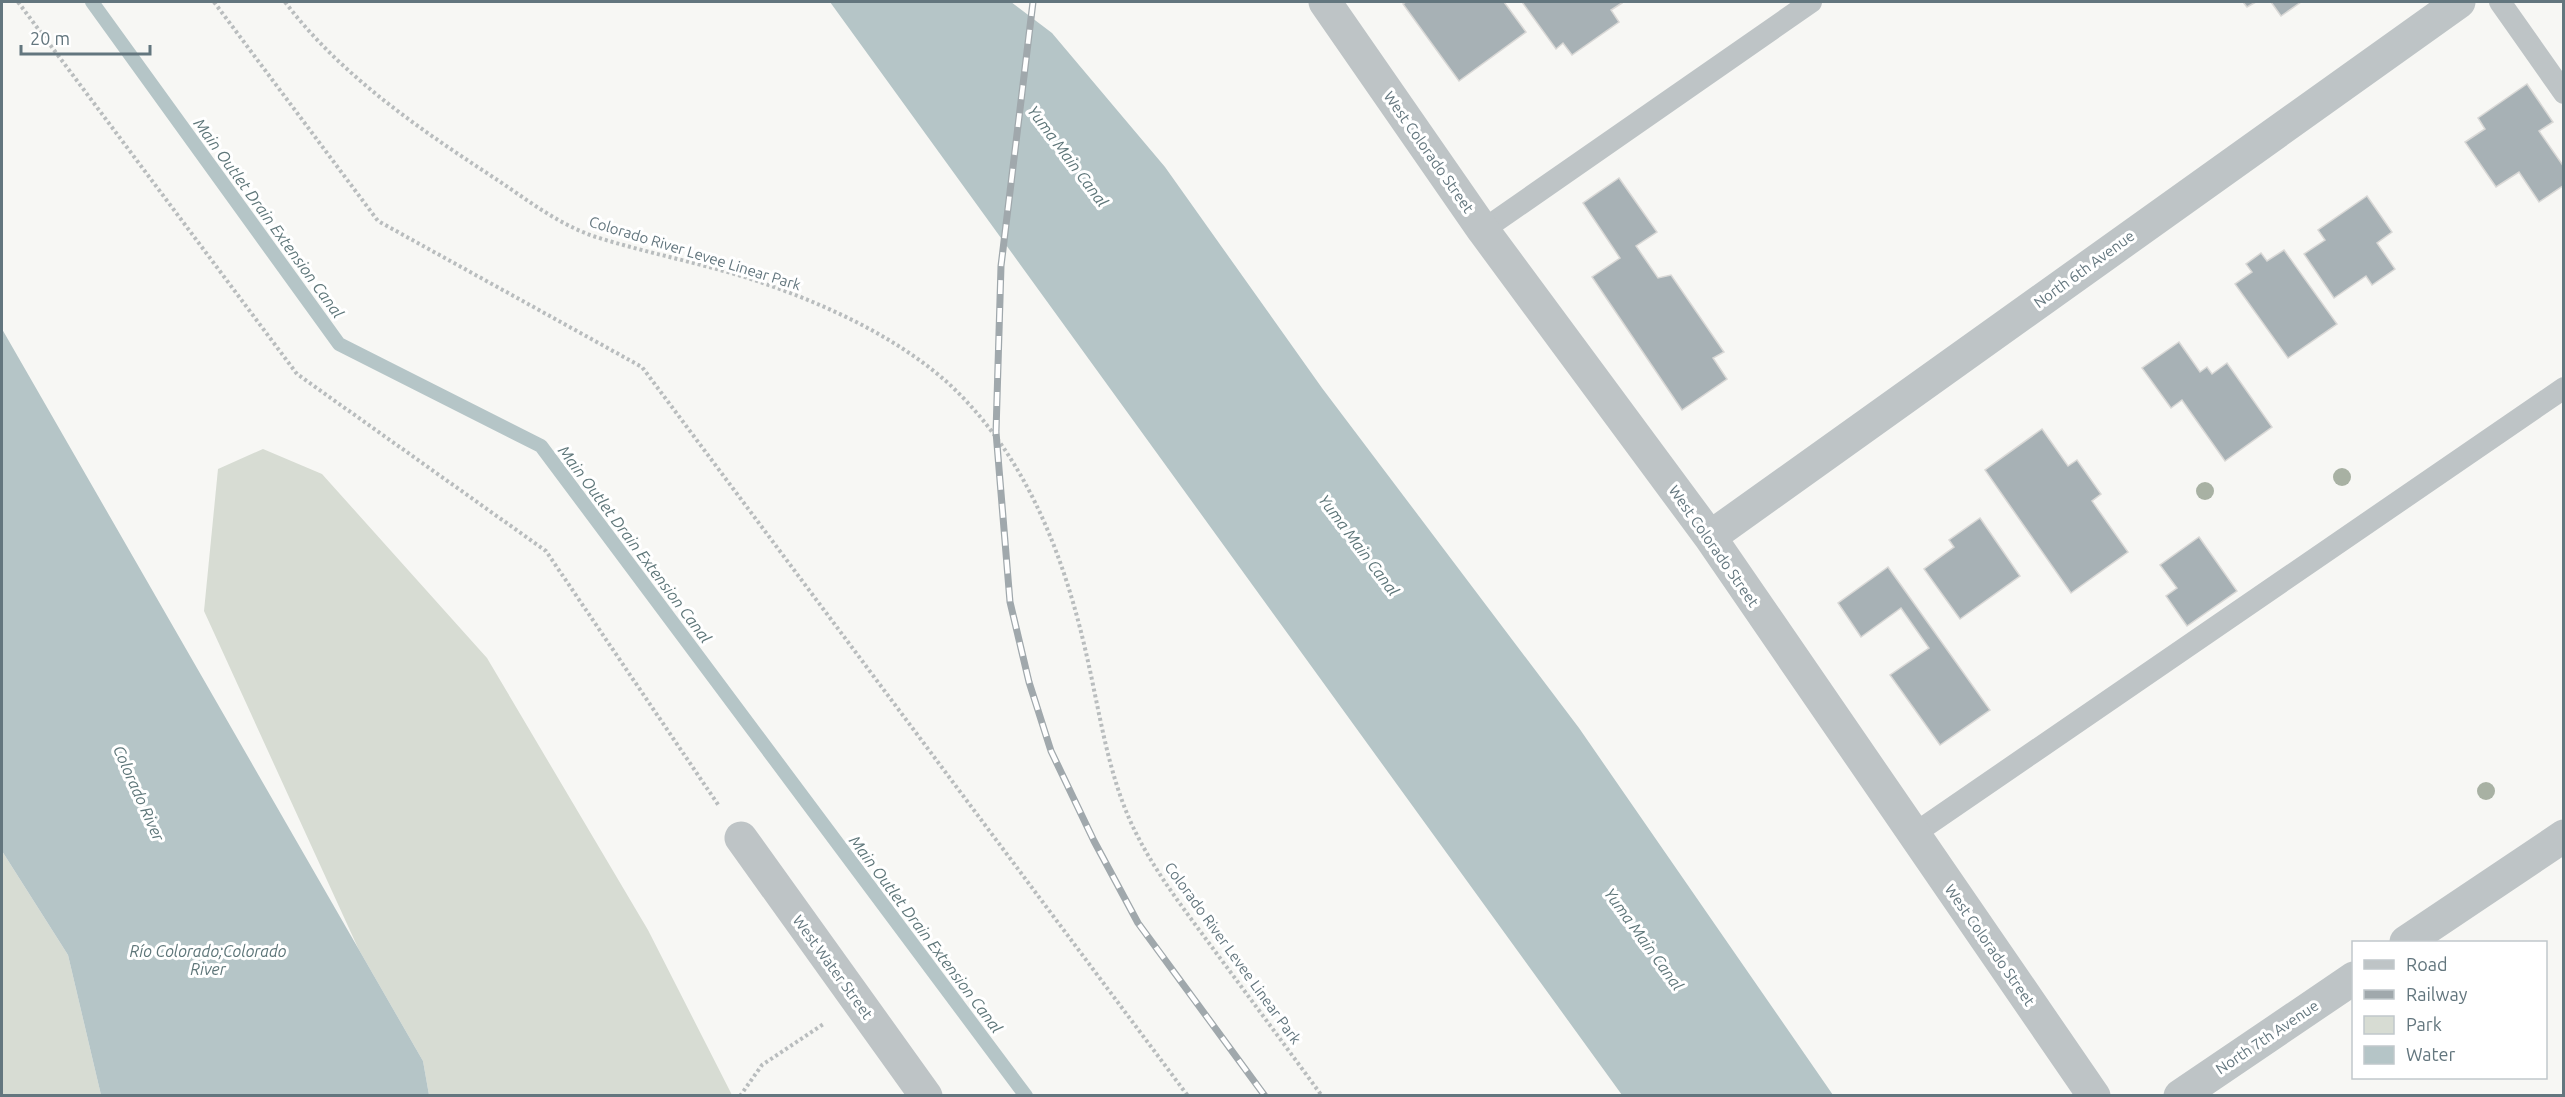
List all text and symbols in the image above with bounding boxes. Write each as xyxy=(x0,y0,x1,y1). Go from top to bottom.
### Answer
scale bar xyxy=(21,18,150,56)
text: 20 m xyxy=(30,28,70,48)
street label: West Colorado Street xyxy=(1381,88,1478,216)
water label: Yuma Main Canal xyxy=(1024,102,1112,211)
water label: Main Outlet Drain Extension Canal xyxy=(190,115,348,322)
street label: Colorado River Levee Linear Park xyxy=(587,213,803,294)
street label: North 6th Avenue xyxy=(2030,227,2138,311)
water label: Main Outlet Drain Extension Canal xyxy=(555,442,715,647)
street label: West Colorado Street xyxy=(1666,482,1763,610)
water label: Yuma Main Canal xyxy=(1315,491,1403,600)
water label: Colorado River xyxy=(110,742,168,844)
water label: Main Outlet Drain Extension Canal xyxy=(846,832,1006,1037)
street label: Colorado River Levee Linear Park xyxy=(1161,859,1305,1048)
street label: West Colorado Street xyxy=(1942,881,2039,1009)
water label: Yuma Main Canal xyxy=(1601,884,1687,994)
street label: West Water Street xyxy=(790,912,876,1022)
legend xyxy=(2352,941,2547,1079)
water label: Río Colorado;Colorado River xyxy=(129,942,287,978)
text: Road xyxy=(2406,954,2448,974)
text: Railway xyxy=(2406,984,2468,1004)
street label: North 7th Avenue xyxy=(2213,996,2321,1078)
text: Park xyxy=(2406,1014,2442,1034)
text: Water xyxy=(2406,1044,2456,1064)

